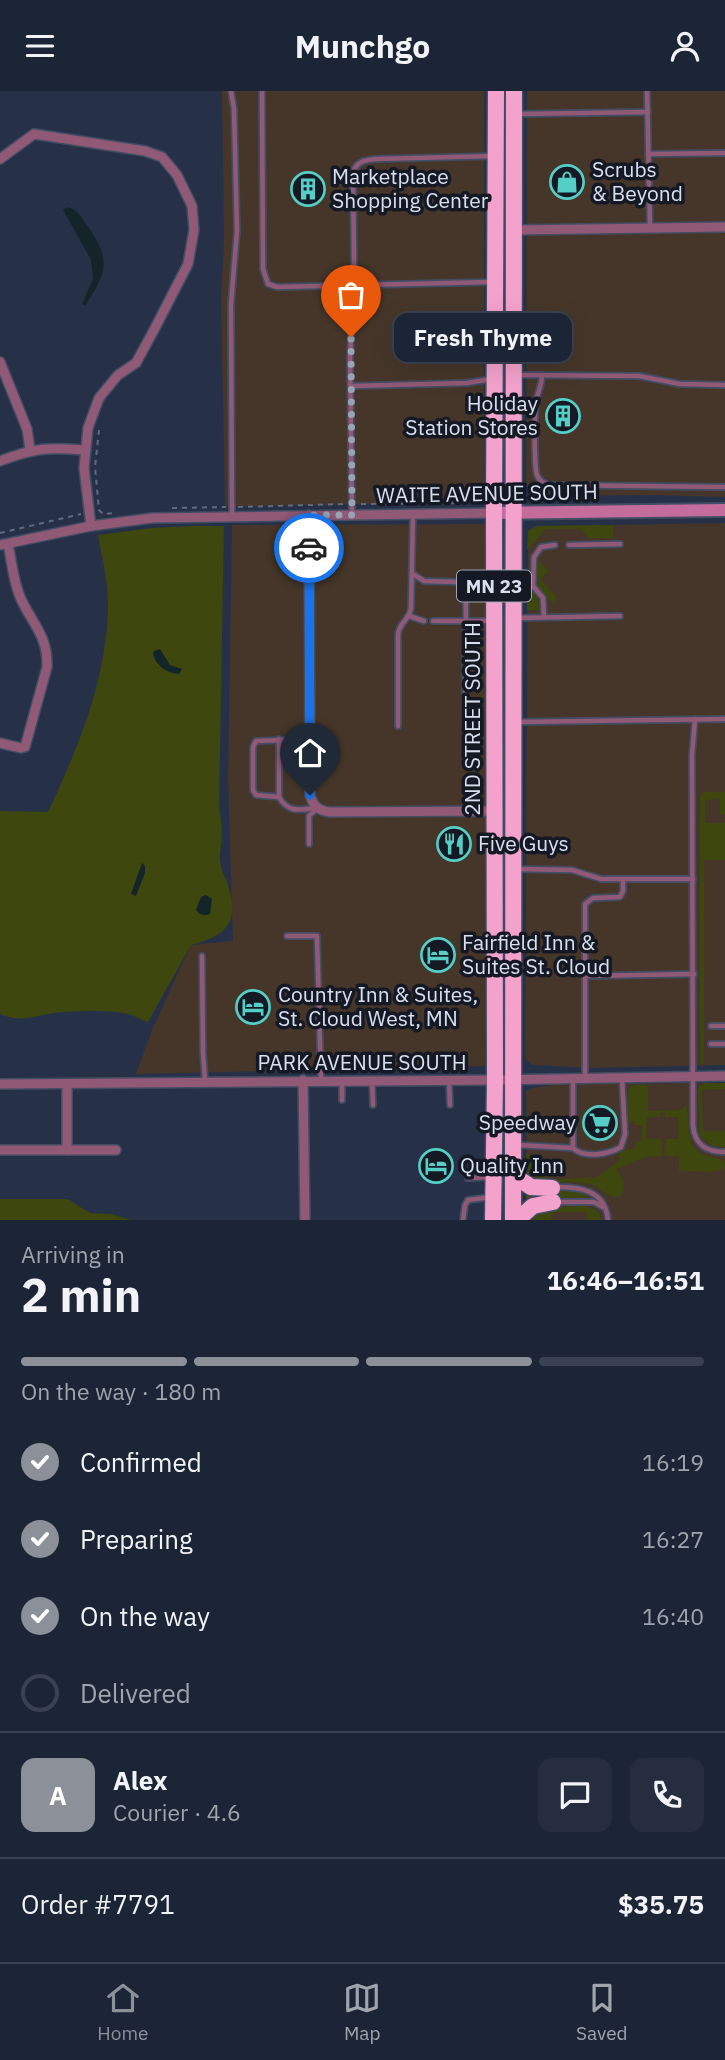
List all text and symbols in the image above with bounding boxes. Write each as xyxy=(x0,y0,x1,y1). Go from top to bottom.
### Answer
text: Munchgo xyxy=(295,25,430,67)
icon: menu xyxy=(21,27,59,65)
icon: person xyxy=(666,27,704,65)
place label: Scrubs & Beyond xyxy=(592,155,683,207)
place label: Marketplace Shopping Center xyxy=(332,162,489,214)
shop icon: Scrubs & Beyond xyxy=(548,163,586,201)
building icon: Marketplace Shopping Center xyxy=(289,170,327,208)
pin xyxy=(321,265,381,337)
icon: bag xyxy=(332,276,370,314)
callout: Fresh Thyme xyxy=(393,313,572,361)
text: Fresh Thyme xyxy=(414,322,552,352)
place label: Holiday Station Stores xyxy=(405,389,539,441)
building icon: Holiday Station Stores xyxy=(544,397,582,435)
street label: WAITE AVENUE SOUTH xyxy=(376,477,598,509)
courier xyxy=(274,513,344,583)
icon: car xyxy=(290,529,328,567)
road number: MN 23 xyxy=(457,571,531,601)
street label: 2ND STREET SOUTH xyxy=(458,622,486,816)
pin xyxy=(280,723,340,795)
icon: home xyxy=(291,734,329,772)
restaurant icon: Five Guys xyxy=(435,825,473,863)
place label: Five Guys xyxy=(478,829,569,857)
place label: Fairfield Inn & Suites St. Cloud xyxy=(462,928,610,980)
hotel icon: Fairfield Inn & Suites St. Cloud xyxy=(419,936,457,974)
place label: Country Inn & Suites, St. Cloud West, MN xyxy=(278,980,478,1032)
hotel icon: Country Inn & Suites, St. Cloud West, MN xyxy=(234,988,272,1026)
street label: PARK AVENUE SOUTH xyxy=(257,1048,467,1076)
supermarket icon: Speedway xyxy=(581,1104,619,1142)
place label: Speedway xyxy=(479,1108,577,1136)
hotel icon: Quality Inn xyxy=(417,1147,455,1185)
place label: Quality Inn xyxy=(460,1151,564,1179)
text: Arriving in xyxy=(21,1239,125,1269)
text: 16:46–16:51 xyxy=(547,1263,704,1297)
text: 2 min xyxy=(21,1265,141,1325)
text: On the way · 180 m xyxy=(21,1376,221,1406)
icon: check xyxy=(21,1443,59,1481)
text: Confirmed xyxy=(80,1445,202,1479)
text: 16:19 xyxy=(642,1447,704,1477)
icon: check xyxy=(21,1520,59,1558)
text: Preparing xyxy=(80,1522,193,1556)
text: 16:27 xyxy=(642,1524,704,1554)
icon: check xyxy=(21,1597,59,1635)
text: On the way xyxy=(80,1599,210,1633)
text: 16:40 xyxy=(642,1601,704,1631)
text: Delivered xyxy=(80,1676,191,1710)
button: chat xyxy=(538,1758,612,1832)
button: phone xyxy=(630,1758,704,1832)
text: Alex xyxy=(113,1763,167,1797)
text: A xyxy=(49,1778,67,1812)
text: Courier · 4.6 xyxy=(113,1797,241,1827)
text: Order #7791 xyxy=(21,1887,175,1921)
text: $35.75 xyxy=(618,1887,704,1921)
tab: Home xyxy=(97,1979,148,2045)
tab: Map xyxy=(343,1979,381,2045)
tab: Saved xyxy=(576,1979,628,2045)

